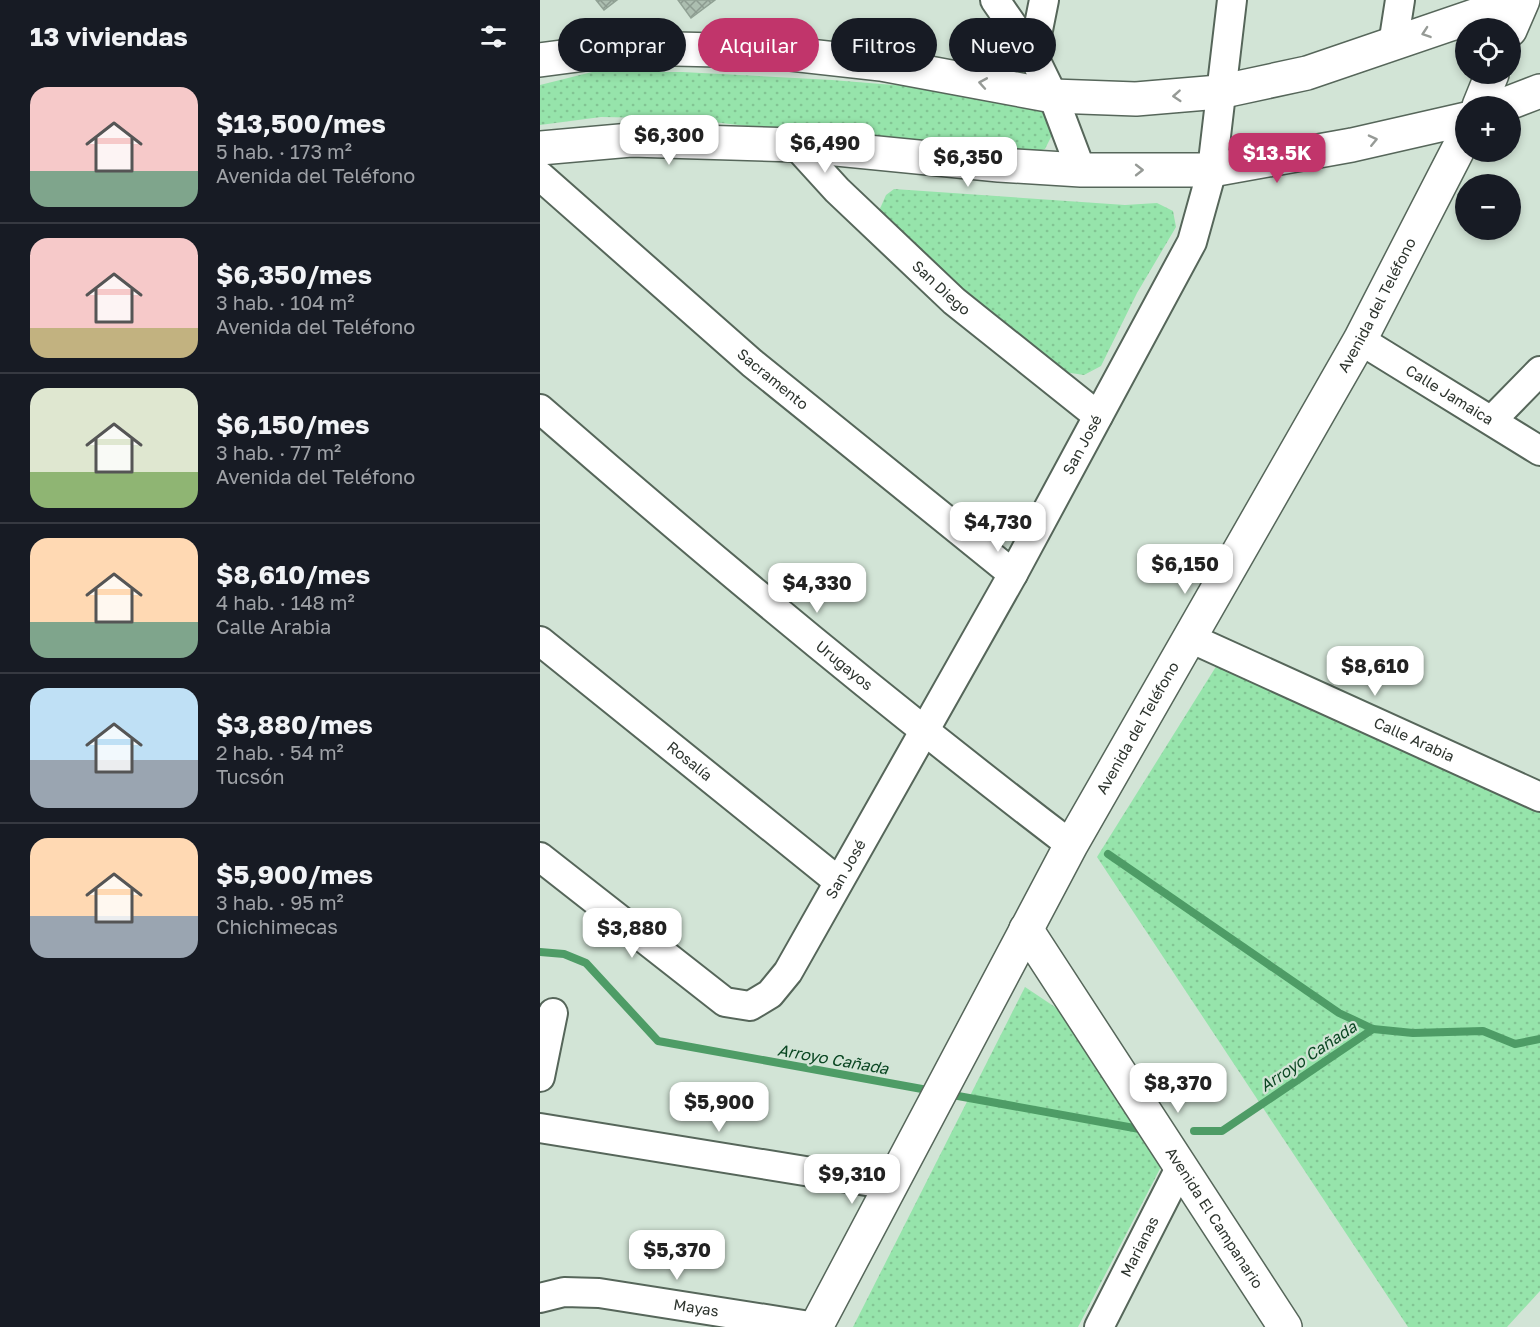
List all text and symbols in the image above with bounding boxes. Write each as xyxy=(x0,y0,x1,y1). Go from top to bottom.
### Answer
chip: Comprar xyxy=(558,18,686,72)
chip: Alquilar xyxy=(698,18,819,72)
chip: Filtros xyxy=(831,18,937,72)
chip: Nuevo xyxy=(949,18,1056,72)
map controls xyxy=(1455,18,1521,240)
button: locate xyxy=(1455,18,1521,84)
icon: filters xyxy=(477,20,510,53)
text: 13 viviendas xyxy=(30,21,188,52)
one-way arrow xyxy=(1421,26,1432,39)
one-way arrow xyxy=(978,77,988,90)
one-way arrow xyxy=(1172,89,1181,102)
button: + xyxy=(1455,96,1521,162)
text: $13,500/mes xyxy=(216,108,386,139)
icon: home xyxy=(78,111,150,183)
pin: $6,300 xyxy=(620,115,718,166)
text: $6,300 xyxy=(634,122,704,146)
pin: $6,490 xyxy=(776,123,874,174)
text: $6,490 xyxy=(790,130,860,154)
pin: $13.5K xyxy=(1228,133,1326,184)
one-way arrow xyxy=(1368,135,1378,148)
pin: $6,350 xyxy=(919,137,1017,188)
text: 5 hab. · 173 m² xyxy=(216,139,352,163)
text: $13.5K xyxy=(1243,140,1312,164)
text: $6,350 xyxy=(933,144,1003,168)
text: Avenida del Teléfono xyxy=(216,163,415,187)
one-way arrow xyxy=(1135,164,1144,176)
button: − xyxy=(1455,174,1521,240)
street label: Avenida del Teléfono xyxy=(1333,234,1419,375)
street label: San Diego xyxy=(909,256,974,319)
text: $6,350/mes xyxy=(216,259,372,290)
icon: home xyxy=(78,262,150,334)
text: 3 hab. · 104 m² xyxy=(216,290,354,314)
text: Avenida del Teléfono xyxy=(216,314,415,338)
street label: Sacramento xyxy=(734,344,812,413)
street label: Calle Jamaica xyxy=(1403,360,1497,428)
text: $6,150/mes xyxy=(216,409,370,440)
street label: San José xyxy=(1058,411,1105,477)
icon: home xyxy=(78,412,150,484)
text: 3 hab. · 77 m² xyxy=(216,440,341,464)
text: Avenida del Teléfono xyxy=(216,464,415,488)
pin: $4,730 xyxy=(949,502,1047,553)
text: $4,730 xyxy=(964,509,1032,533)
pin: $6,150 xyxy=(1136,544,1234,595)
text: $6,150 xyxy=(1151,551,1219,575)
text: $8,610/mes xyxy=(216,559,370,590)
icon: home xyxy=(78,562,150,634)
pin: $4,330 xyxy=(768,563,866,614)
text: $4,330 xyxy=(782,570,852,594)
text: 4 hab. · 148 m² xyxy=(216,590,355,614)
text: Calle Arabia xyxy=(216,614,331,638)
street label: Urugayos xyxy=(812,636,877,694)
pin: $8,610 xyxy=(1326,646,1424,697)
text: $8,610 xyxy=(1341,653,1409,677)
street label: Avenida del Teléfono xyxy=(1092,658,1182,797)
text: $3,880/mes xyxy=(216,709,373,740)
icon: home xyxy=(78,712,150,784)
street label: Calle Arabia xyxy=(1371,713,1458,765)
street label: Rosalía xyxy=(664,737,716,784)
text: 2 hab. · 54 m² xyxy=(216,740,344,764)
text: Tucsón xyxy=(216,764,285,788)
street label: San José xyxy=(821,836,869,902)
text: $5,900/mes xyxy=(216,859,373,890)
icon: home xyxy=(78,862,150,934)
text: 3 hab. · 95 m² xyxy=(216,890,344,914)
pin: $3,880 xyxy=(583,908,681,959)
text: Chichimecas xyxy=(216,914,338,938)
text: $3,880 xyxy=(597,915,667,939)
water label: Arroyo Cañada xyxy=(1256,1016,1361,1096)
water label: Arroyo Cañada xyxy=(776,1039,891,1079)
pin: $8,370 xyxy=(1129,1063,1227,1114)
text: $8,370 xyxy=(1144,1070,1212,1094)
pin: $5,900 xyxy=(670,1082,768,1133)
text: $5,900 xyxy=(684,1089,754,1113)
street label: Avenida El Campanario xyxy=(1163,1144,1267,1292)
pin: $9,310 xyxy=(803,1154,901,1205)
text: $9,310 xyxy=(818,1161,886,1185)
street label: Marianas xyxy=(1116,1213,1162,1280)
pin: $5,370 xyxy=(628,1230,726,1281)
text: $5,370 xyxy=(643,1237,711,1261)
street label: Mayas xyxy=(672,1295,720,1320)

